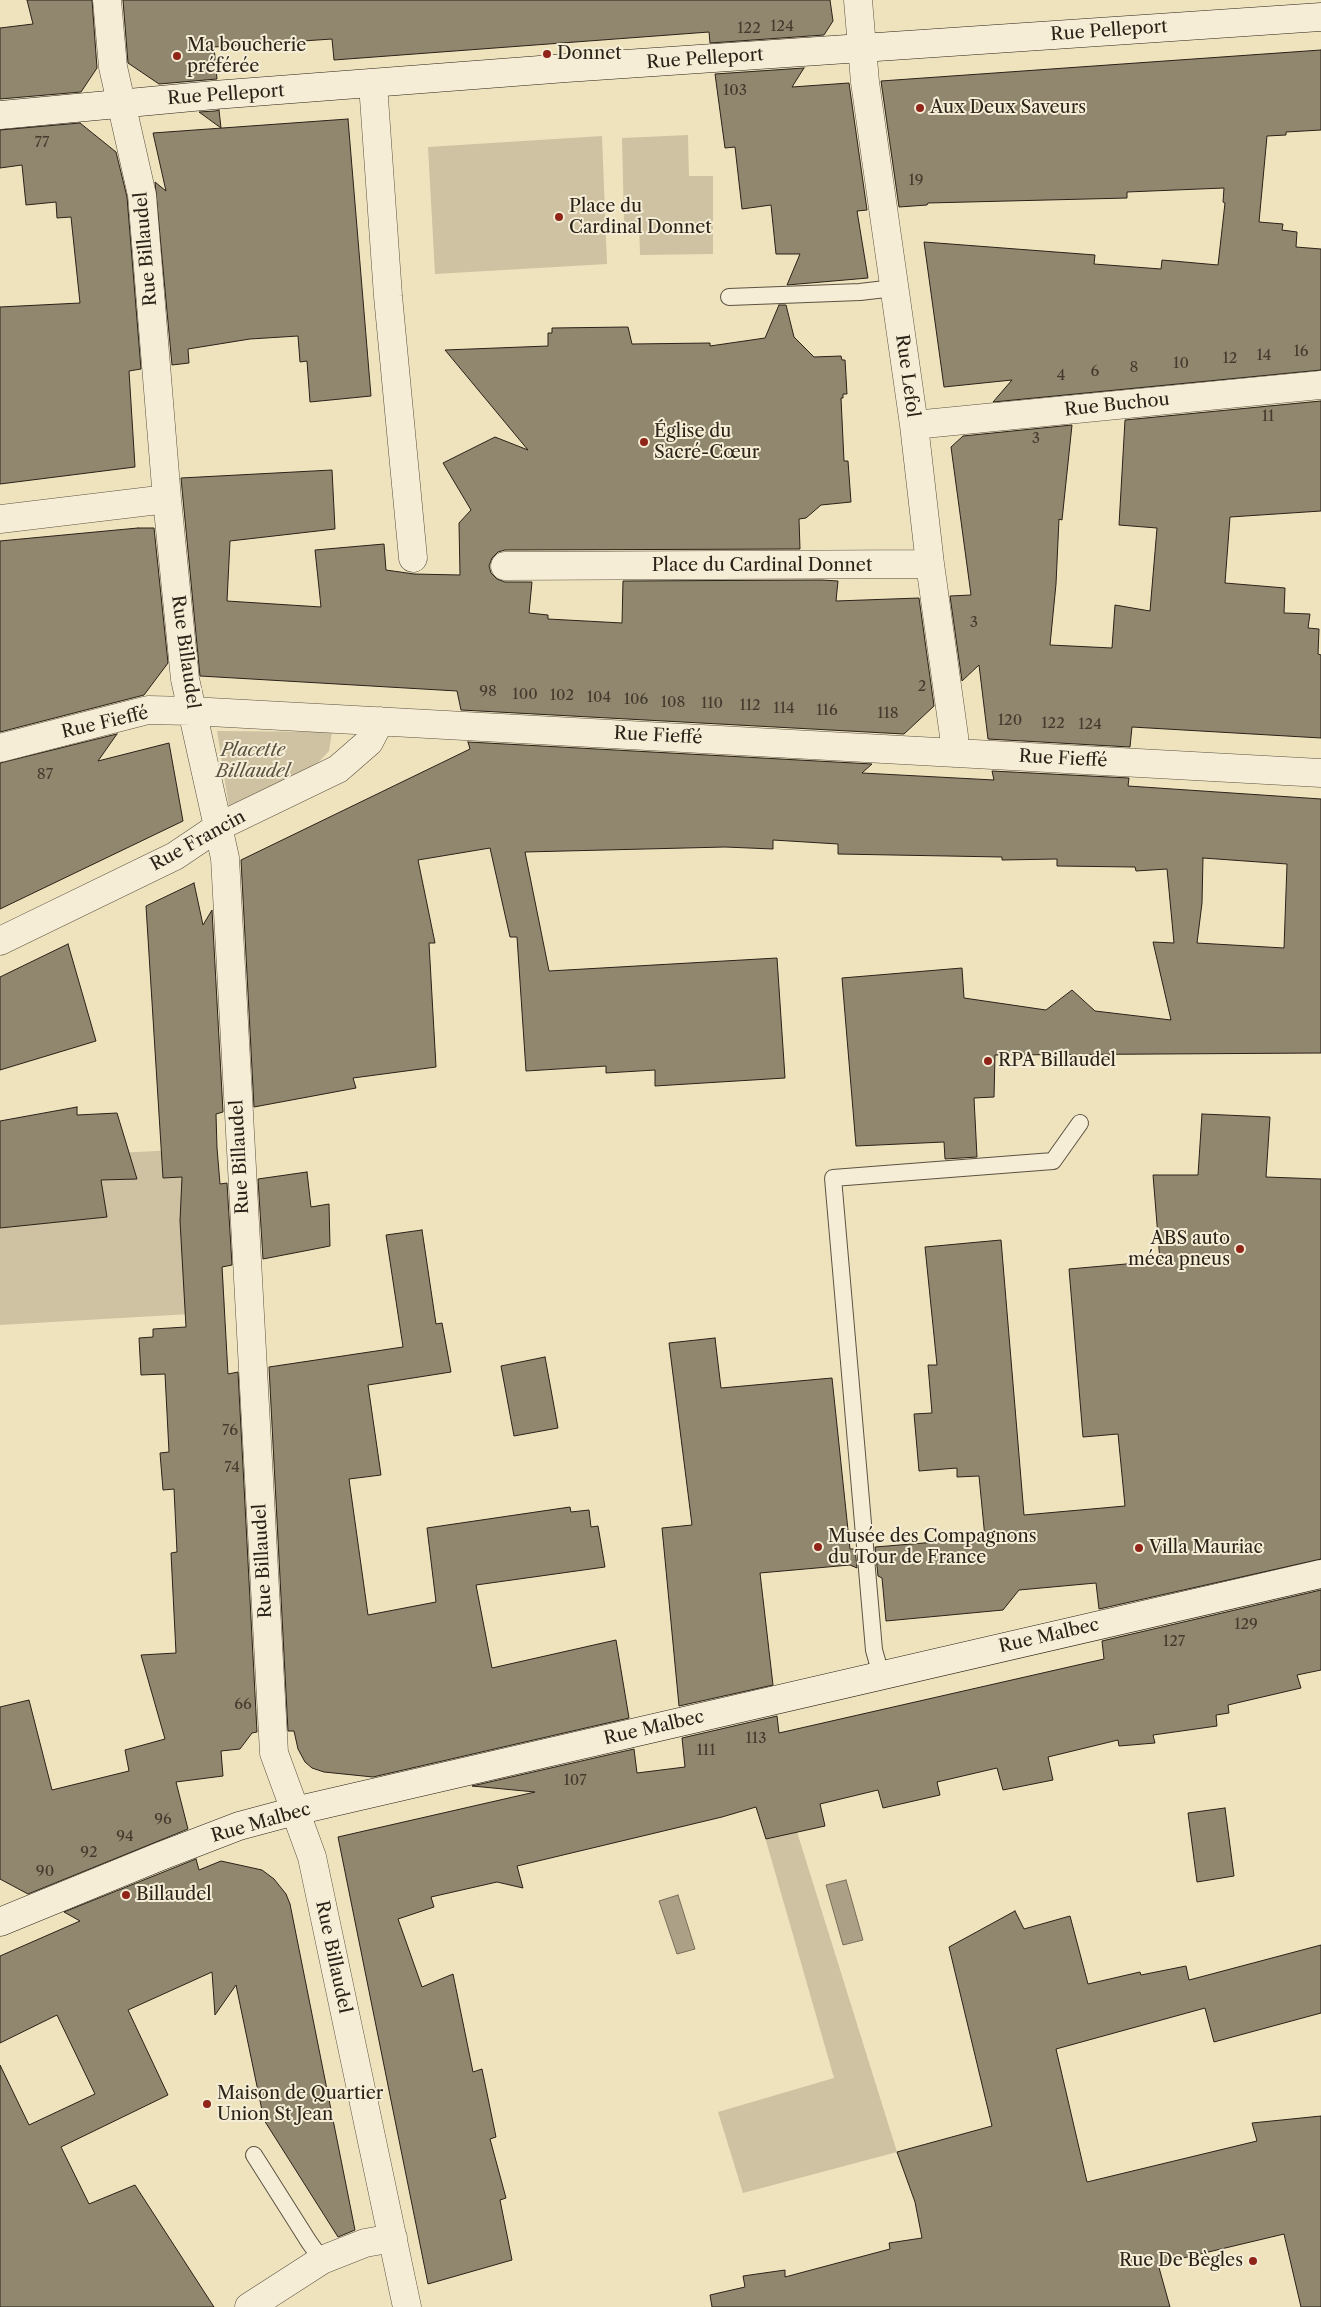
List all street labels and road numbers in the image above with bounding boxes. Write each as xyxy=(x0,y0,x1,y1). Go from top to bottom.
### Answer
street label: Rue Pelleport xyxy=(1050,16,1168,46)
street label: Rue Pelleport xyxy=(646,44,764,74)
street label: Rue Pelleport xyxy=(167,80,285,110)
street label: Rue Billaudel xyxy=(130,191,162,307)
street label: Rue Lefol xyxy=(890,333,924,419)
street label: Rue Buchou xyxy=(1063,389,1171,421)
street label: Place du Cardinal Donnet xyxy=(652,555,872,577)
street label: Rue Billaudel xyxy=(166,594,204,710)
street label: Rue Fieffé xyxy=(59,703,151,743)
street label: Rue Fieffé xyxy=(613,723,703,749)
street label: Rue Fieffé xyxy=(1018,746,1108,772)
street label: Rue Francin xyxy=(147,806,249,876)
street label: Rue Billaudel xyxy=(226,1099,254,1215)
street label: Rue Billaudel xyxy=(249,1503,277,1619)
street label: Rue Malbec xyxy=(997,1614,1101,1658)
street label: Rue Malbec xyxy=(602,1706,706,1750)
street label: Rue Malbec xyxy=(209,1799,313,1847)
street label: Rue Billaudel xyxy=(311,1899,355,2015)

